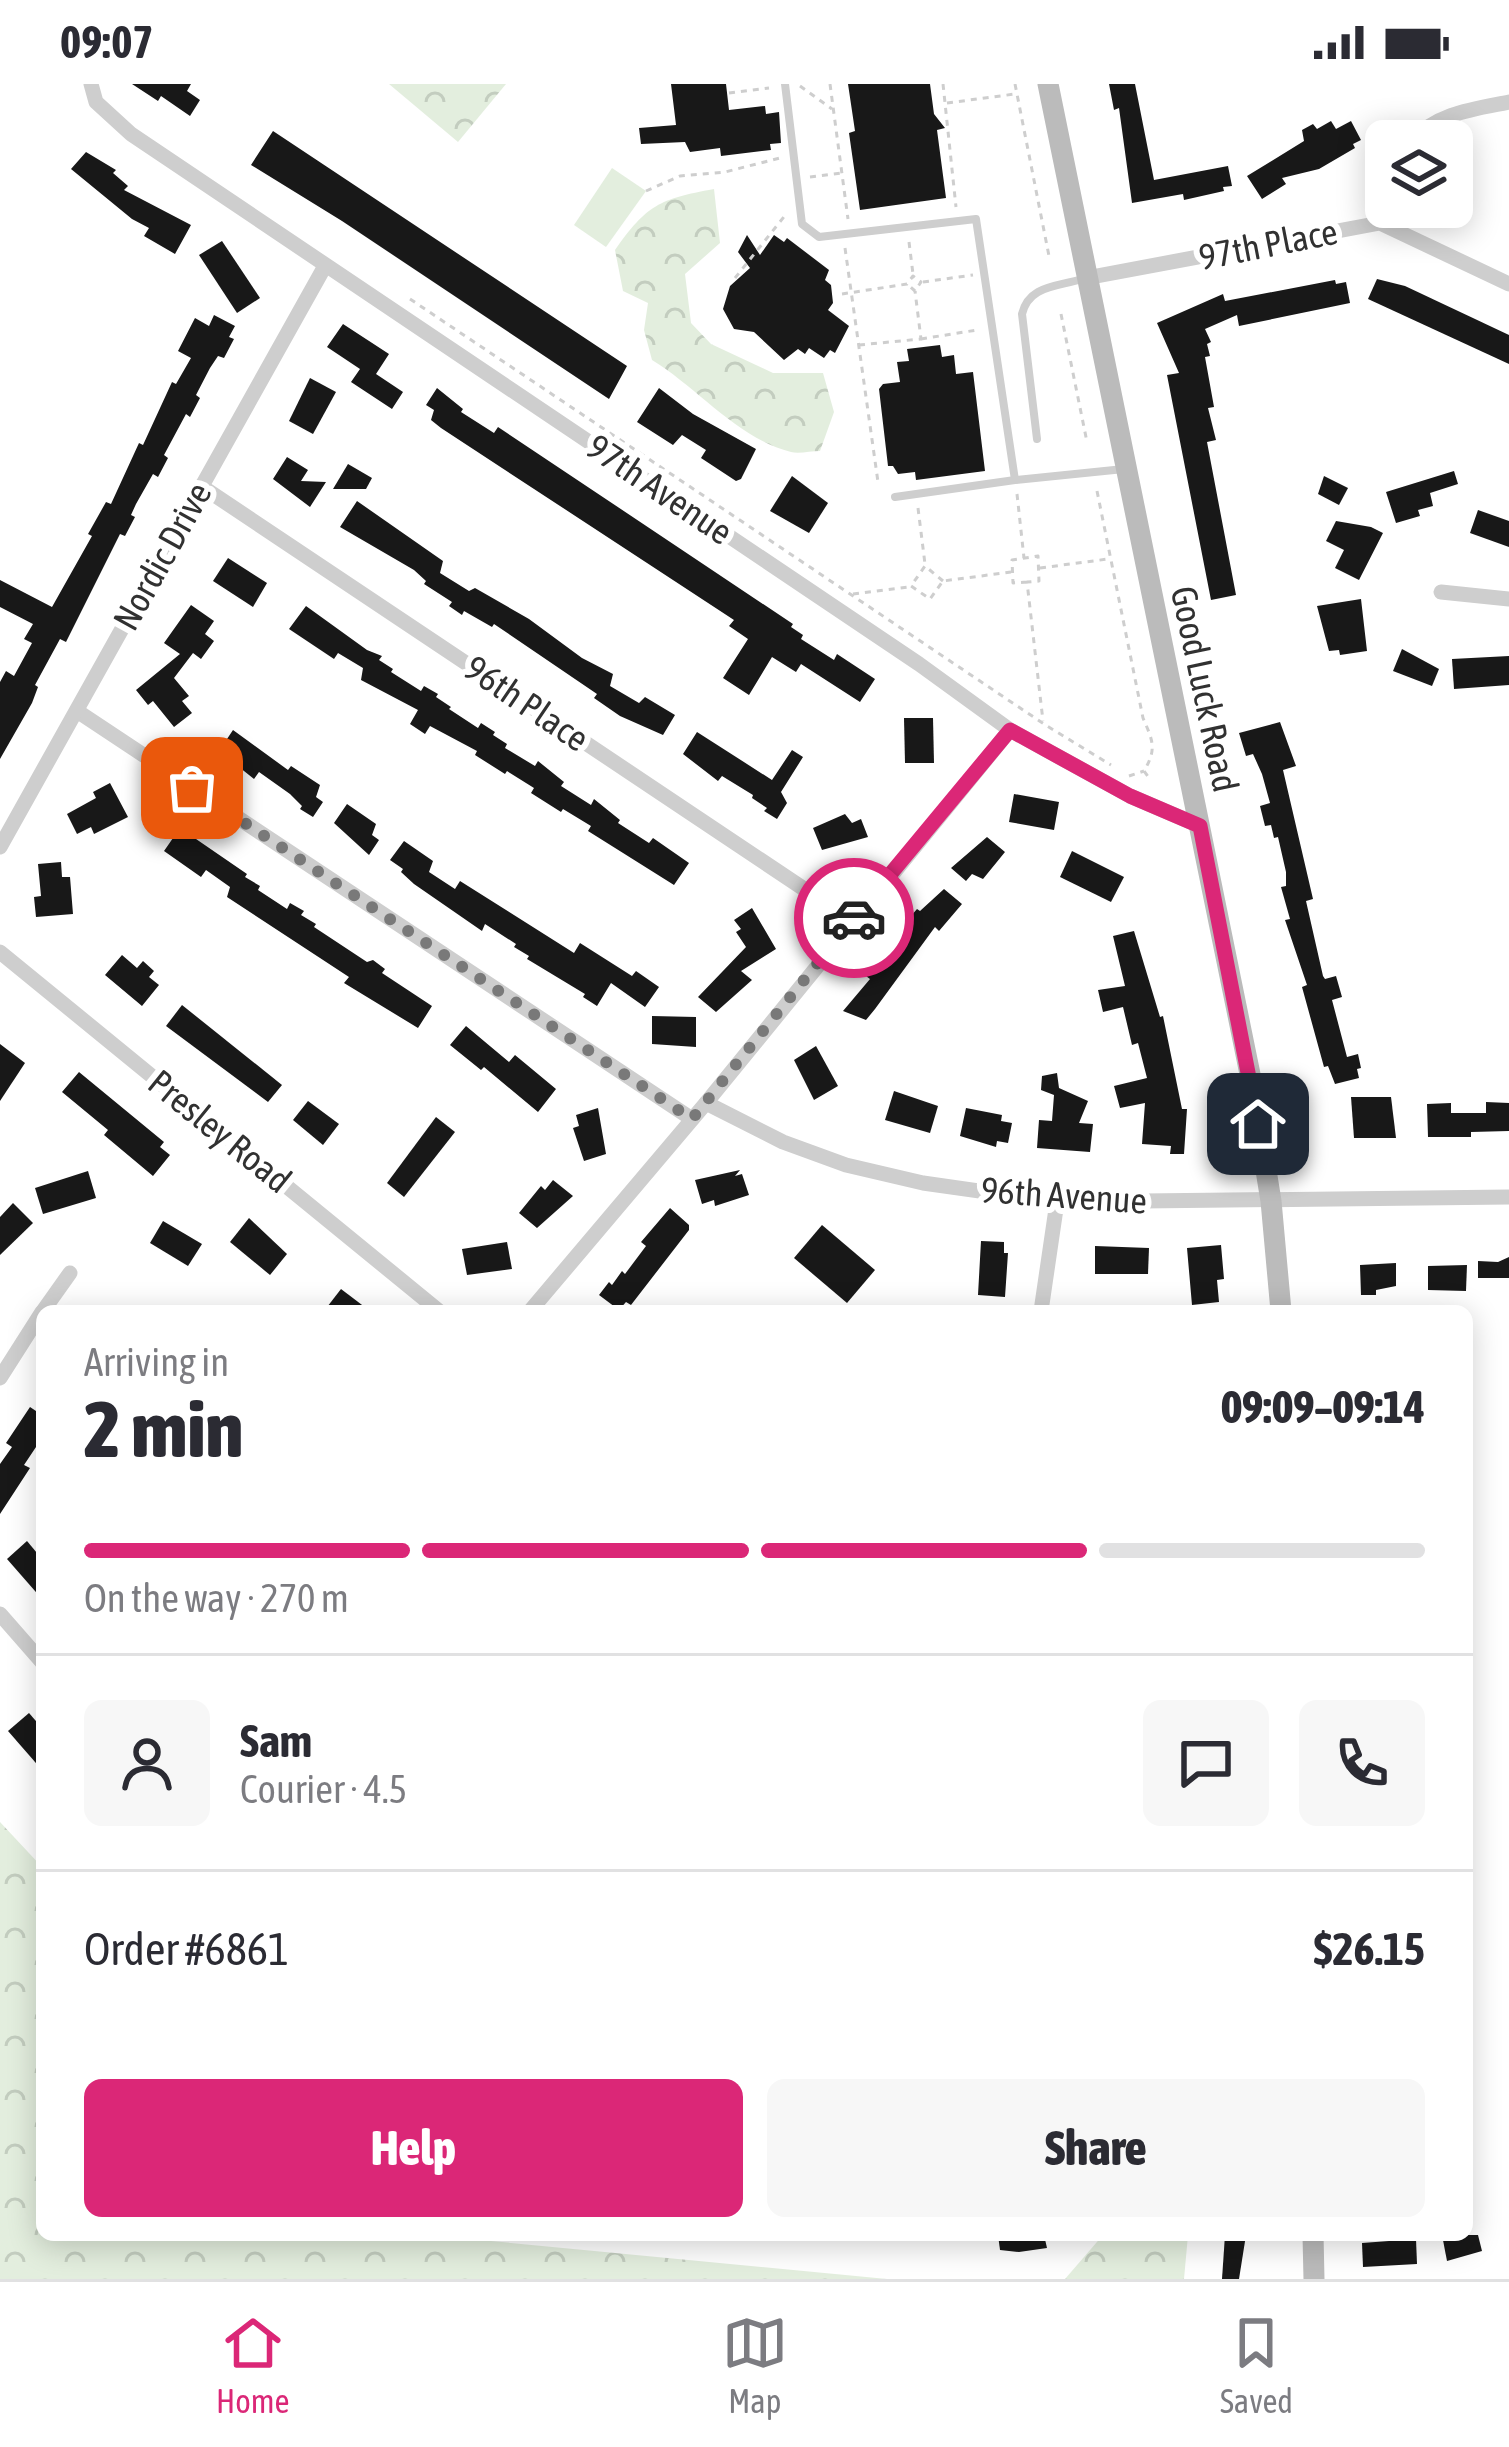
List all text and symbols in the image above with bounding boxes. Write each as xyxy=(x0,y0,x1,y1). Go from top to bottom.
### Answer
text: 09:07 xyxy=(60,16,154,68)
map controls xyxy=(1365,120,1473,228)
button: layers xyxy=(1365,120,1473,228)
street label: 97th Place xyxy=(1195,210,1341,278)
street label: 97th Avenue xyxy=(579,425,741,553)
street label: Nordic Drive xyxy=(104,475,220,637)
street label: Good Luck Road xyxy=(1163,582,1247,796)
street label: 96th Place xyxy=(457,646,597,760)
pin xyxy=(141,737,243,839)
icon: bag xyxy=(159,755,225,821)
courier xyxy=(794,858,914,978)
icon: car xyxy=(821,885,887,951)
street label: Presley Road xyxy=(140,1061,300,1201)
pin xyxy=(1207,1073,1309,1175)
icon: home xyxy=(1225,1091,1291,1157)
street label: 96th Avenue xyxy=(980,1168,1148,1222)
text: Arriving in xyxy=(84,1340,229,1384)
text: 09:09–09:14 xyxy=(1221,1381,1425,1433)
text: 2 min xyxy=(84,1384,243,1474)
text: On the way · 270 m xyxy=(84,1576,349,1620)
button: person xyxy=(84,1700,210,1826)
button: chat xyxy=(1143,1700,1269,1826)
button: phone xyxy=(1299,1700,1425,1826)
text: Sam xyxy=(240,1715,312,1767)
text: Courier · 4.5 xyxy=(240,1767,407,1811)
text: Order #6861 xyxy=(84,1923,289,1975)
text: $26.15 xyxy=(1313,1923,1425,1975)
button: Help xyxy=(84,2079,743,2217)
button: Share xyxy=(767,2079,1425,2217)
tab: Home xyxy=(216,2310,290,2420)
tab: Map xyxy=(722,2310,788,2420)
tab: Saved xyxy=(1220,2310,1293,2420)

